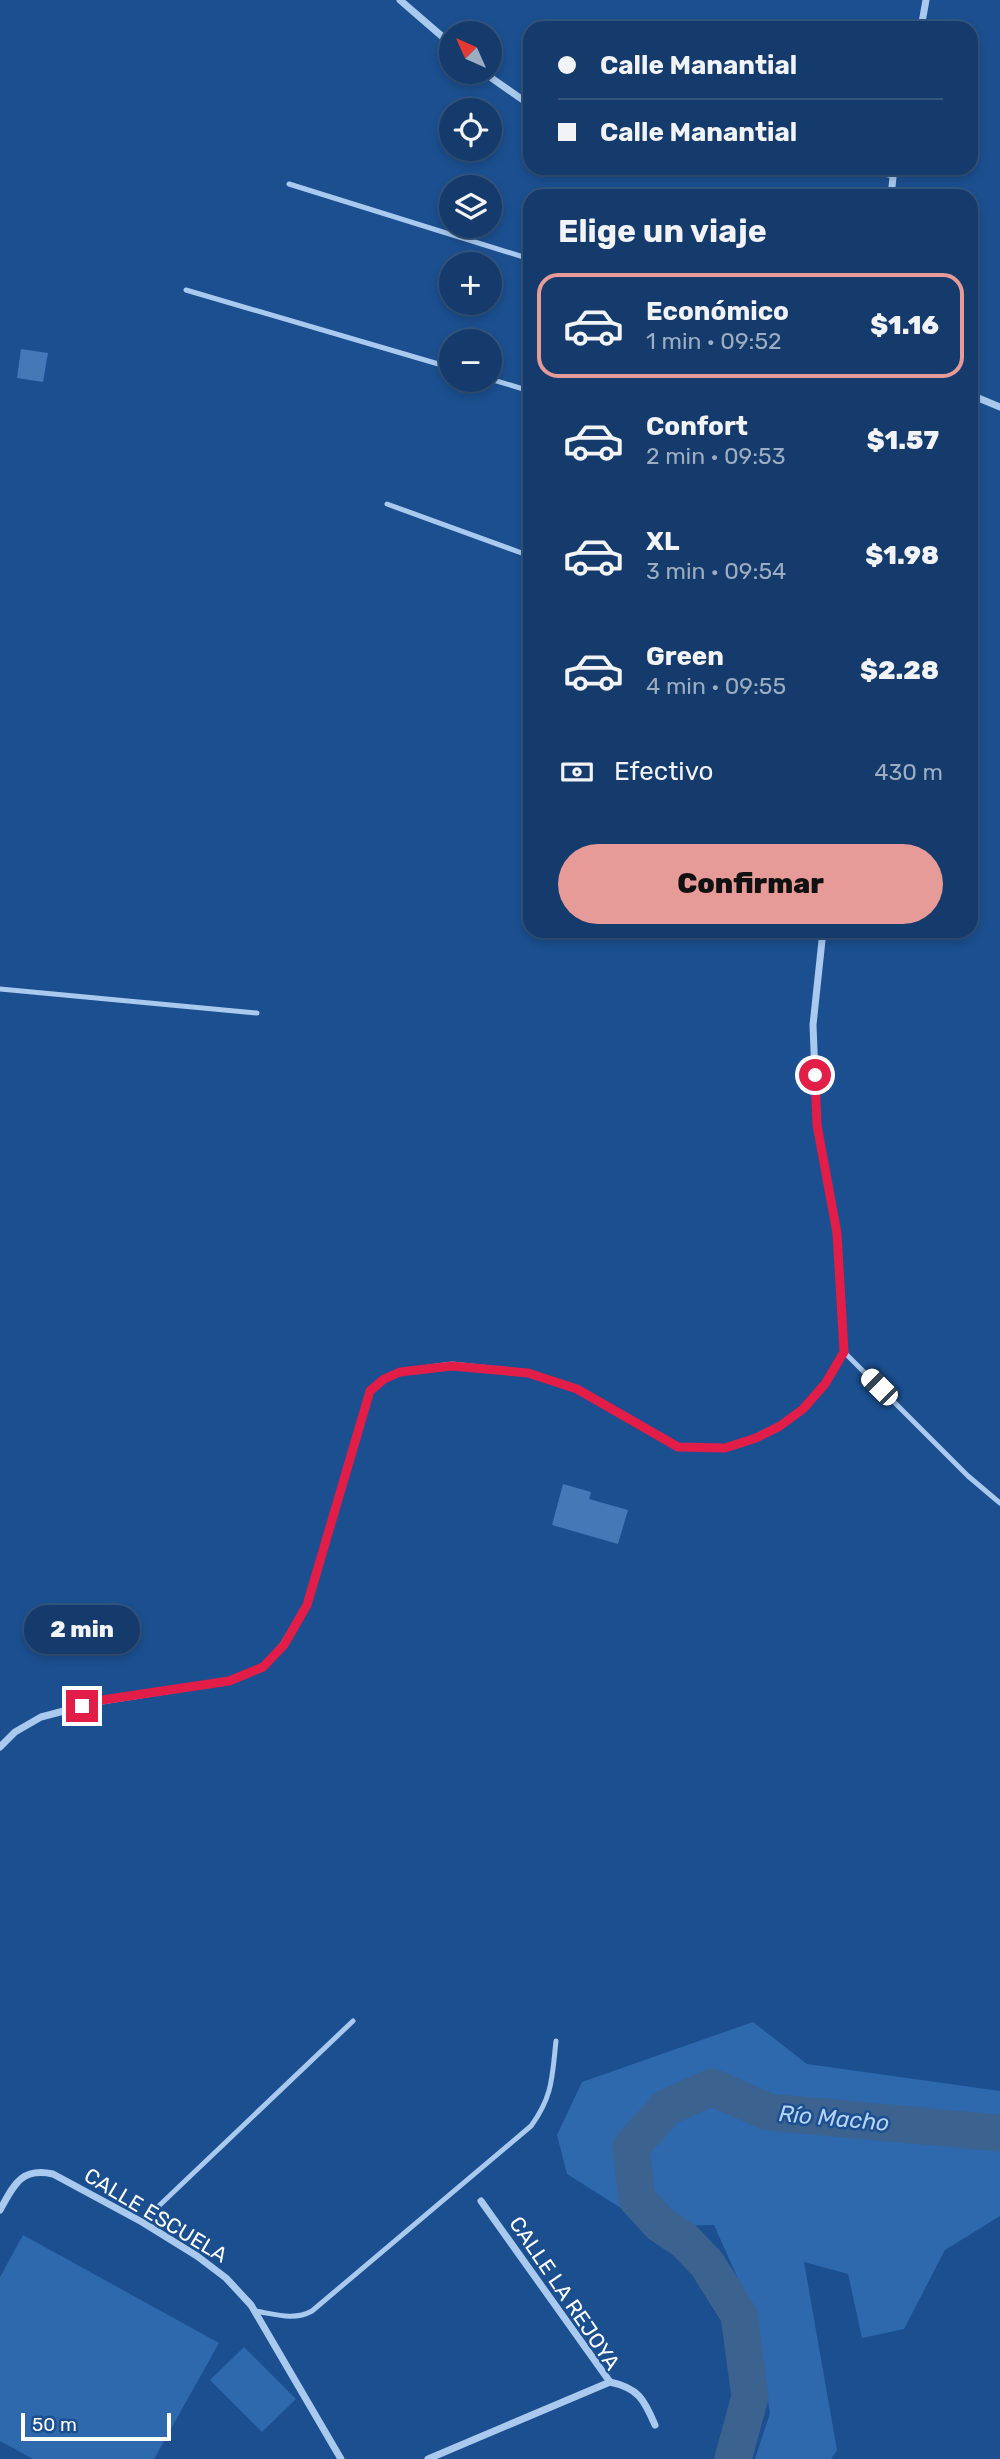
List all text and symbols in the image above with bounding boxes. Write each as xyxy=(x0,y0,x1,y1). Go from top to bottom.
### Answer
north arrow xyxy=(439,21,502,84)
map controls xyxy=(439,21,502,392)
text: Calle Manantial xyxy=(600,50,797,81)
button: locate xyxy=(439,98,502,161)
text: Calle Manantial xyxy=(600,117,797,148)
button: layers xyxy=(439,175,502,238)
text: Elige un viaje xyxy=(558,212,767,250)
button: + xyxy=(439,252,502,315)
icon: car xyxy=(562,294,625,357)
text: Económico xyxy=(646,296,789,327)
text: $1.16 xyxy=(870,310,939,341)
text: 1 min · 09:52 xyxy=(646,327,782,355)
button: − xyxy=(439,329,502,392)
icon: car xyxy=(562,409,625,472)
text: Confort xyxy=(646,411,748,442)
text: $1.57 xyxy=(867,425,939,456)
text: 2 min · 09:53 xyxy=(646,442,786,470)
icon: car xyxy=(562,524,625,587)
text: XL xyxy=(646,526,679,557)
text: $1.98 xyxy=(865,540,939,571)
text: 3 min · 09:54 xyxy=(646,557,786,585)
icon: car xyxy=(562,639,625,702)
text: Green xyxy=(646,641,724,672)
text: $2.28 xyxy=(860,655,939,686)
text: 4 min · 09:55 xyxy=(646,672,786,700)
icon: cash xyxy=(558,753,596,791)
text: Efectivo xyxy=(614,756,713,787)
text: 430 m xyxy=(874,758,943,786)
button: Confirmar xyxy=(558,844,943,924)
route start xyxy=(799,1059,831,1091)
car xyxy=(857,1365,902,1409)
callout: 2 min xyxy=(24,1604,140,1654)
text: 2 min xyxy=(50,1615,114,1643)
route end xyxy=(66,1690,98,1722)
water label: Río Macho xyxy=(777,2099,891,2137)
street label: CALLE ESCUELA xyxy=(80,2162,232,2268)
street label: CALLE LA REJOYA xyxy=(504,2212,626,2374)
scale bar xyxy=(21,2410,172,2442)
text: 50 m xyxy=(32,2413,77,2436)

